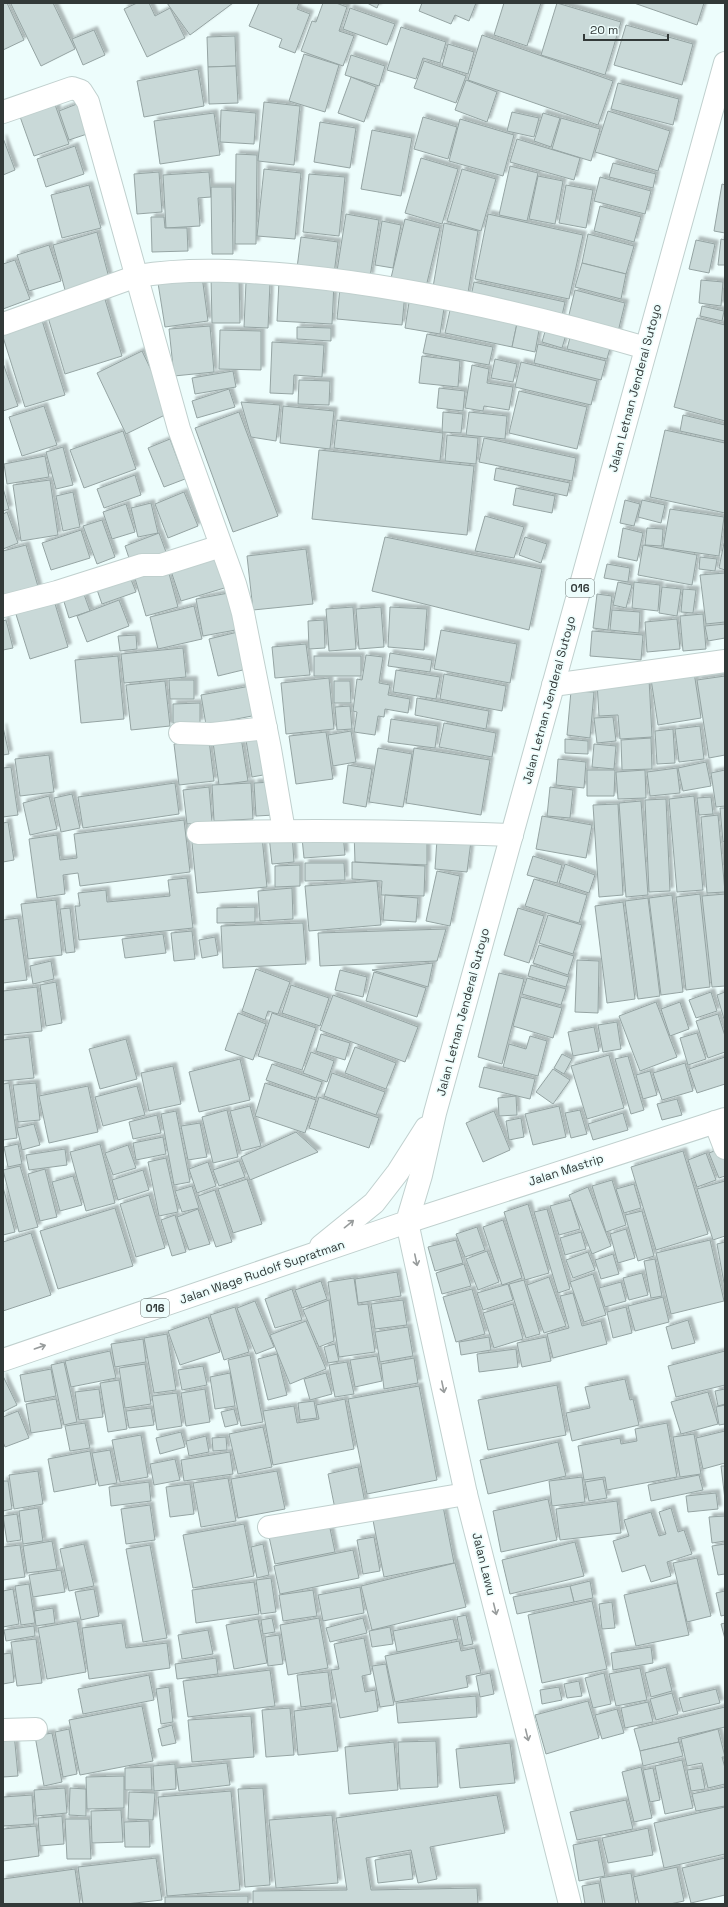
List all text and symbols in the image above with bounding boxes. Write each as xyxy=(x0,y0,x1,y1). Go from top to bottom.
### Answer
scale bar xyxy=(584,16,668,42)
text: 20 m xyxy=(590,22,618,38)
street label: Jalan Letnan Jenderal Sutoyo xyxy=(605,302,665,474)
road number: 016 xyxy=(566,579,594,597)
street label: Jalan Letnan Jenderal Sutoyo xyxy=(519,614,579,786)
street label: Jalan Letnan Jenderal Sutoyo xyxy=(433,926,493,1098)
street label: Jalan Mastrip xyxy=(526,1150,606,1190)
one-way arrow xyxy=(344,1220,355,1229)
street label: Jalan Wage Rudolf Supratman xyxy=(177,1236,347,1308)
one-way arrow xyxy=(412,1253,420,1266)
road number: 016 xyxy=(141,1299,169,1317)
one-way arrow xyxy=(33,1343,46,1350)
one-way arrow xyxy=(439,1380,447,1393)
street label: Jalan Lawu xyxy=(468,1531,500,1597)
one-way arrow xyxy=(492,1602,499,1615)
one-way arrow xyxy=(524,1728,531,1741)

